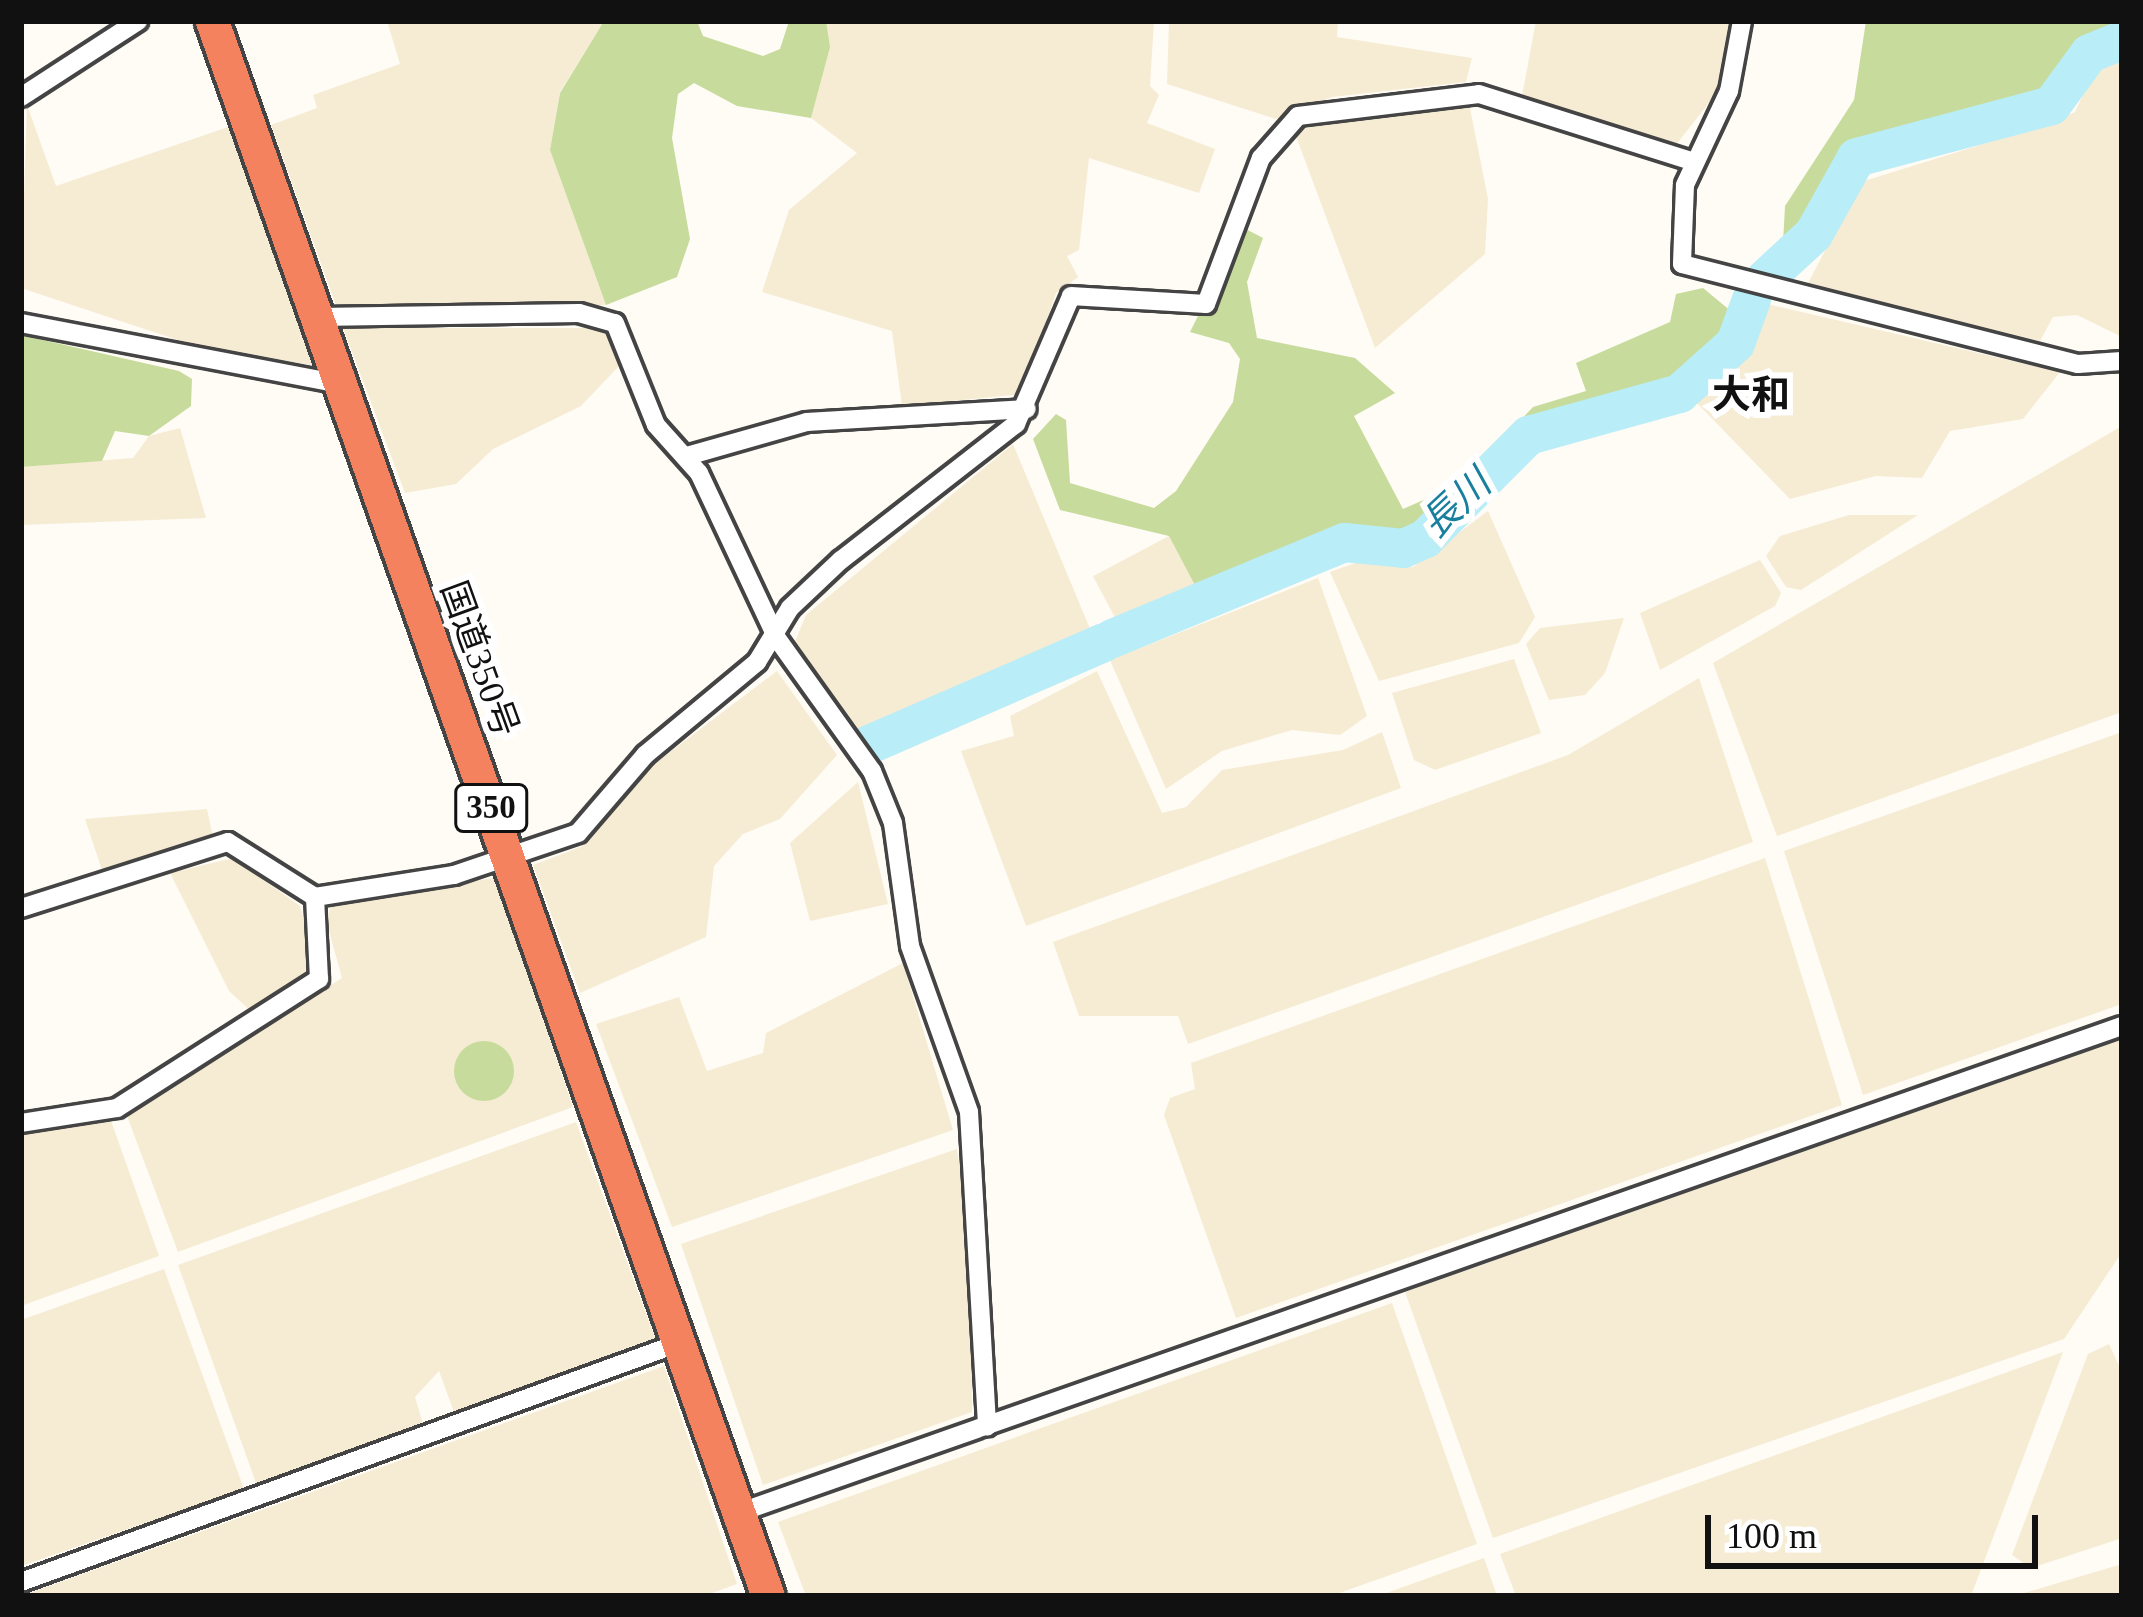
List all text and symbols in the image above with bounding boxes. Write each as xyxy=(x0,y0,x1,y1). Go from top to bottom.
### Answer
district label: 大和 xyxy=(1712,372,1790,418)
water label: 長川 xyxy=(1412,460,1500,548)
street label: 国道350号 xyxy=(431,575,527,743)
road number: 350 xyxy=(452,781,530,835)
scale bar xyxy=(1711,1491,2044,1565)
text: 100 m xyxy=(1726,1516,1817,1556)

